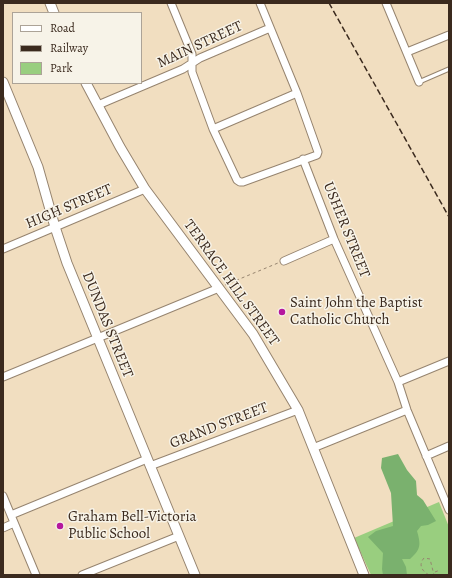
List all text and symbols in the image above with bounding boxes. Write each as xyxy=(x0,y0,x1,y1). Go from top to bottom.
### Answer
legend xyxy=(12,12,142,84)
street label: MAIN STREET xyxy=(155,17,245,73)
text: Road xyxy=(50,20,75,36)
text: Railway xyxy=(50,40,88,56)
text: Park xyxy=(50,60,73,76)
street label: USHER STREET xyxy=(319,179,373,281)
street label: HIGH STREET xyxy=(23,181,115,233)
street label: TERRACE HILL STREET xyxy=(179,217,283,349)
street label: DUNDAS STREET xyxy=(78,269,136,381)
place label: Saint John the Baptist Catholic Church xyxy=(290,294,423,329)
marker: Saint John the Baptist Catholic Church xyxy=(277,307,287,317)
street label: GRAND STREET xyxy=(167,399,271,453)
place label: Graham Bell-Victoria Public School xyxy=(68,508,197,543)
marker: Graham Bell-Victoria Public School xyxy=(55,521,65,531)

